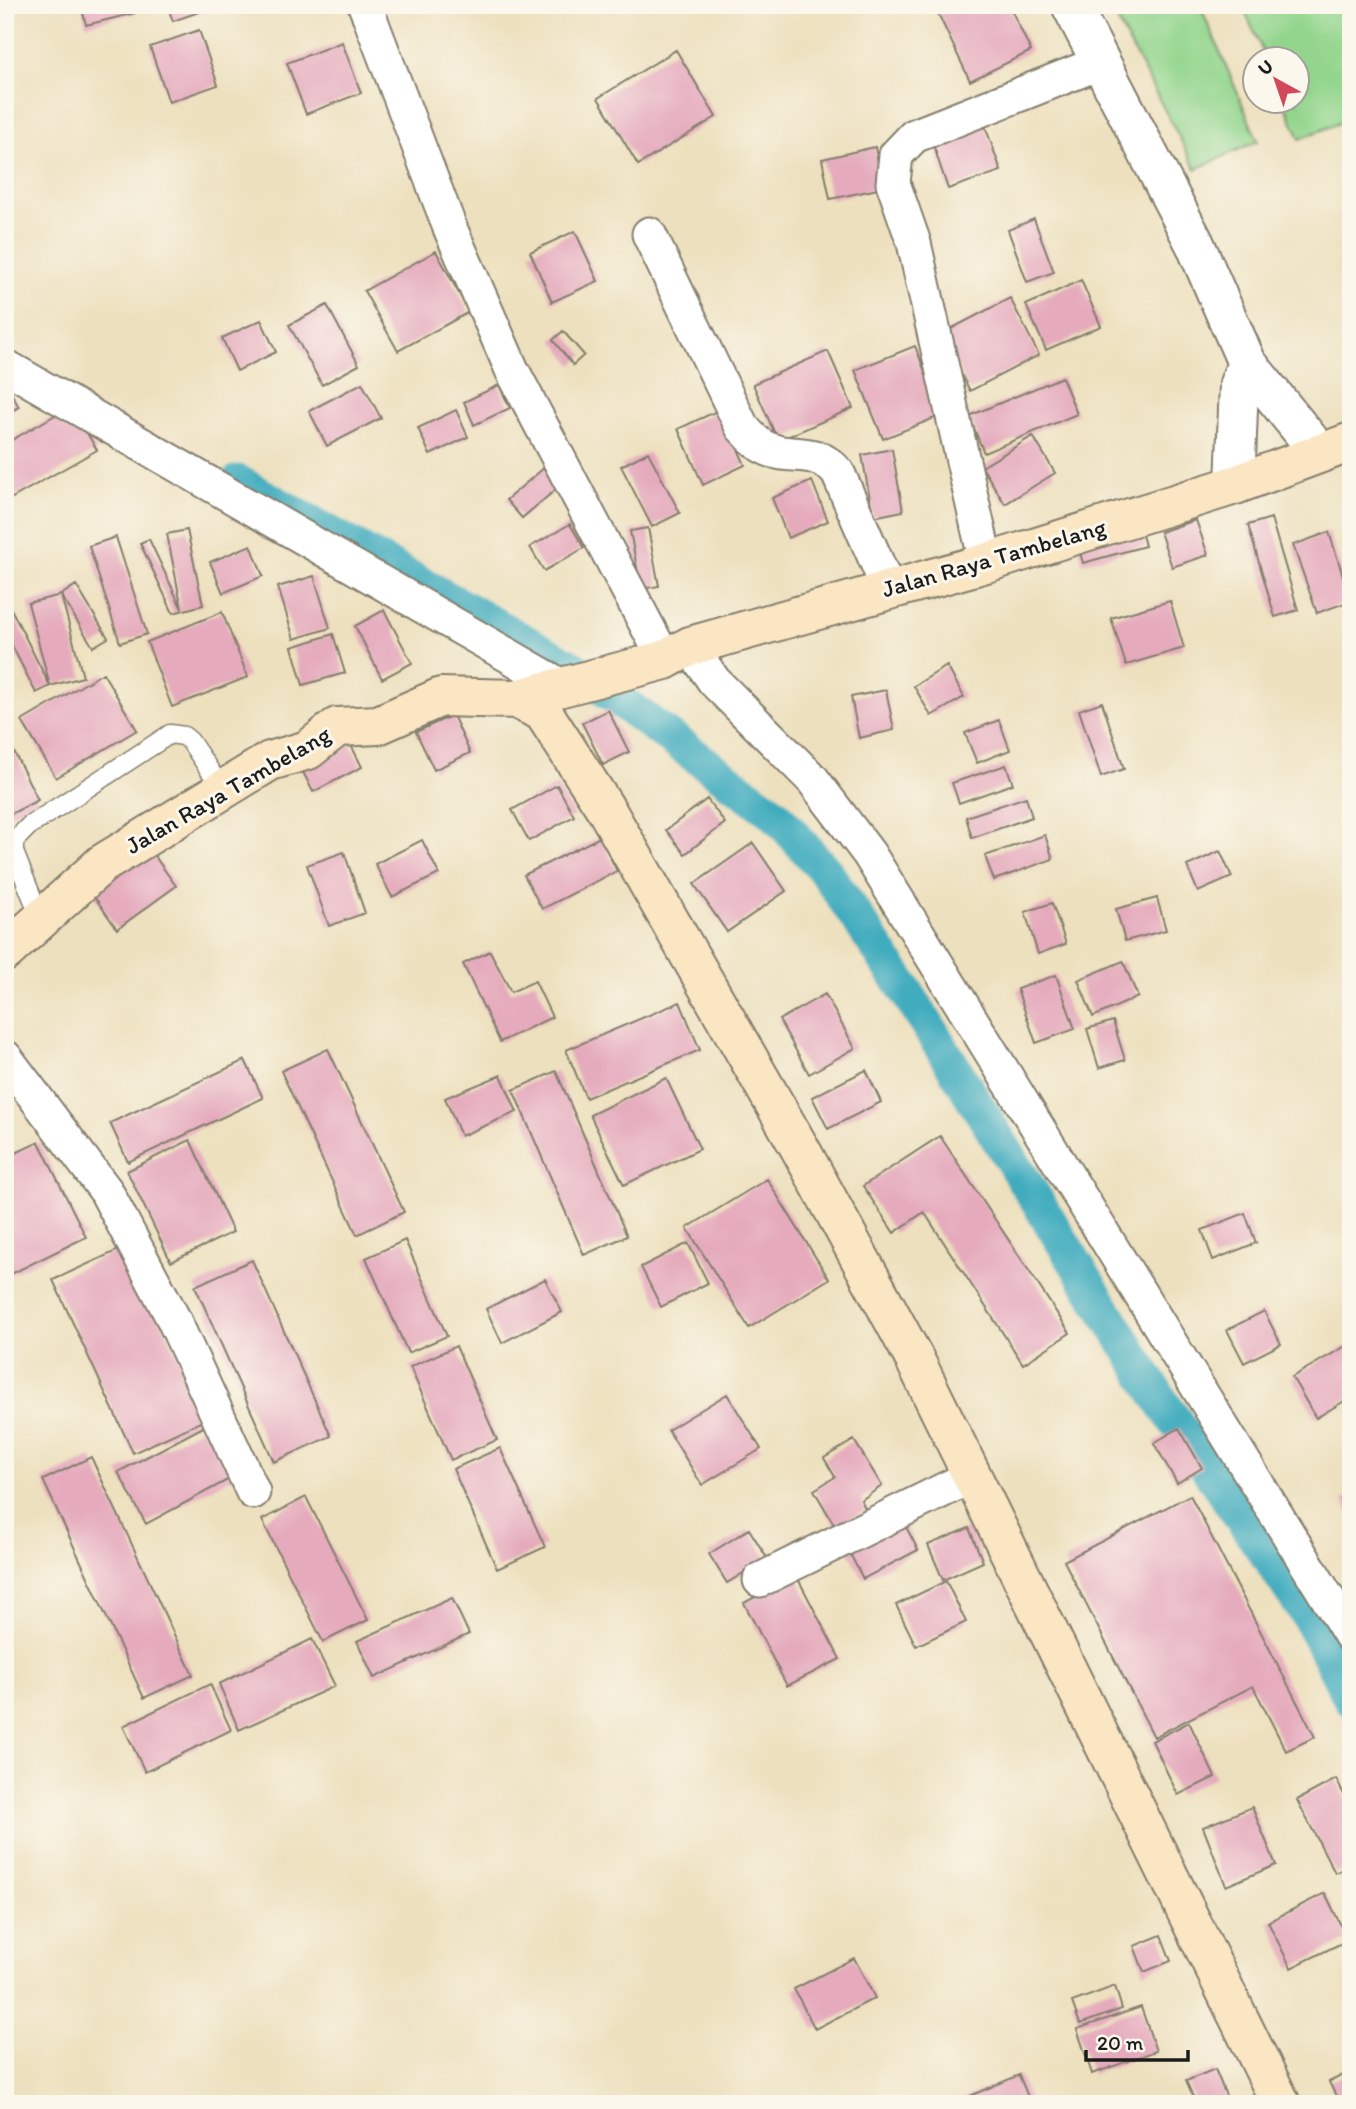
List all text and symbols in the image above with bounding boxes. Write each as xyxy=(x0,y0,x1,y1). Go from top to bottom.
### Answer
north arrow xyxy=(1240,46,1310,116)
text: U xyxy=(1253,54,1278,80)
street label: Jalan Raya Tambelang xyxy=(879,511,1110,603)
street label: Jalan Raya Tambelang xyxy=(120,719,336,860)
scale bar xyxy=(1086,2018,1188,2062)
text: 20 m xyxy=(1097,2030,1144,2055)

